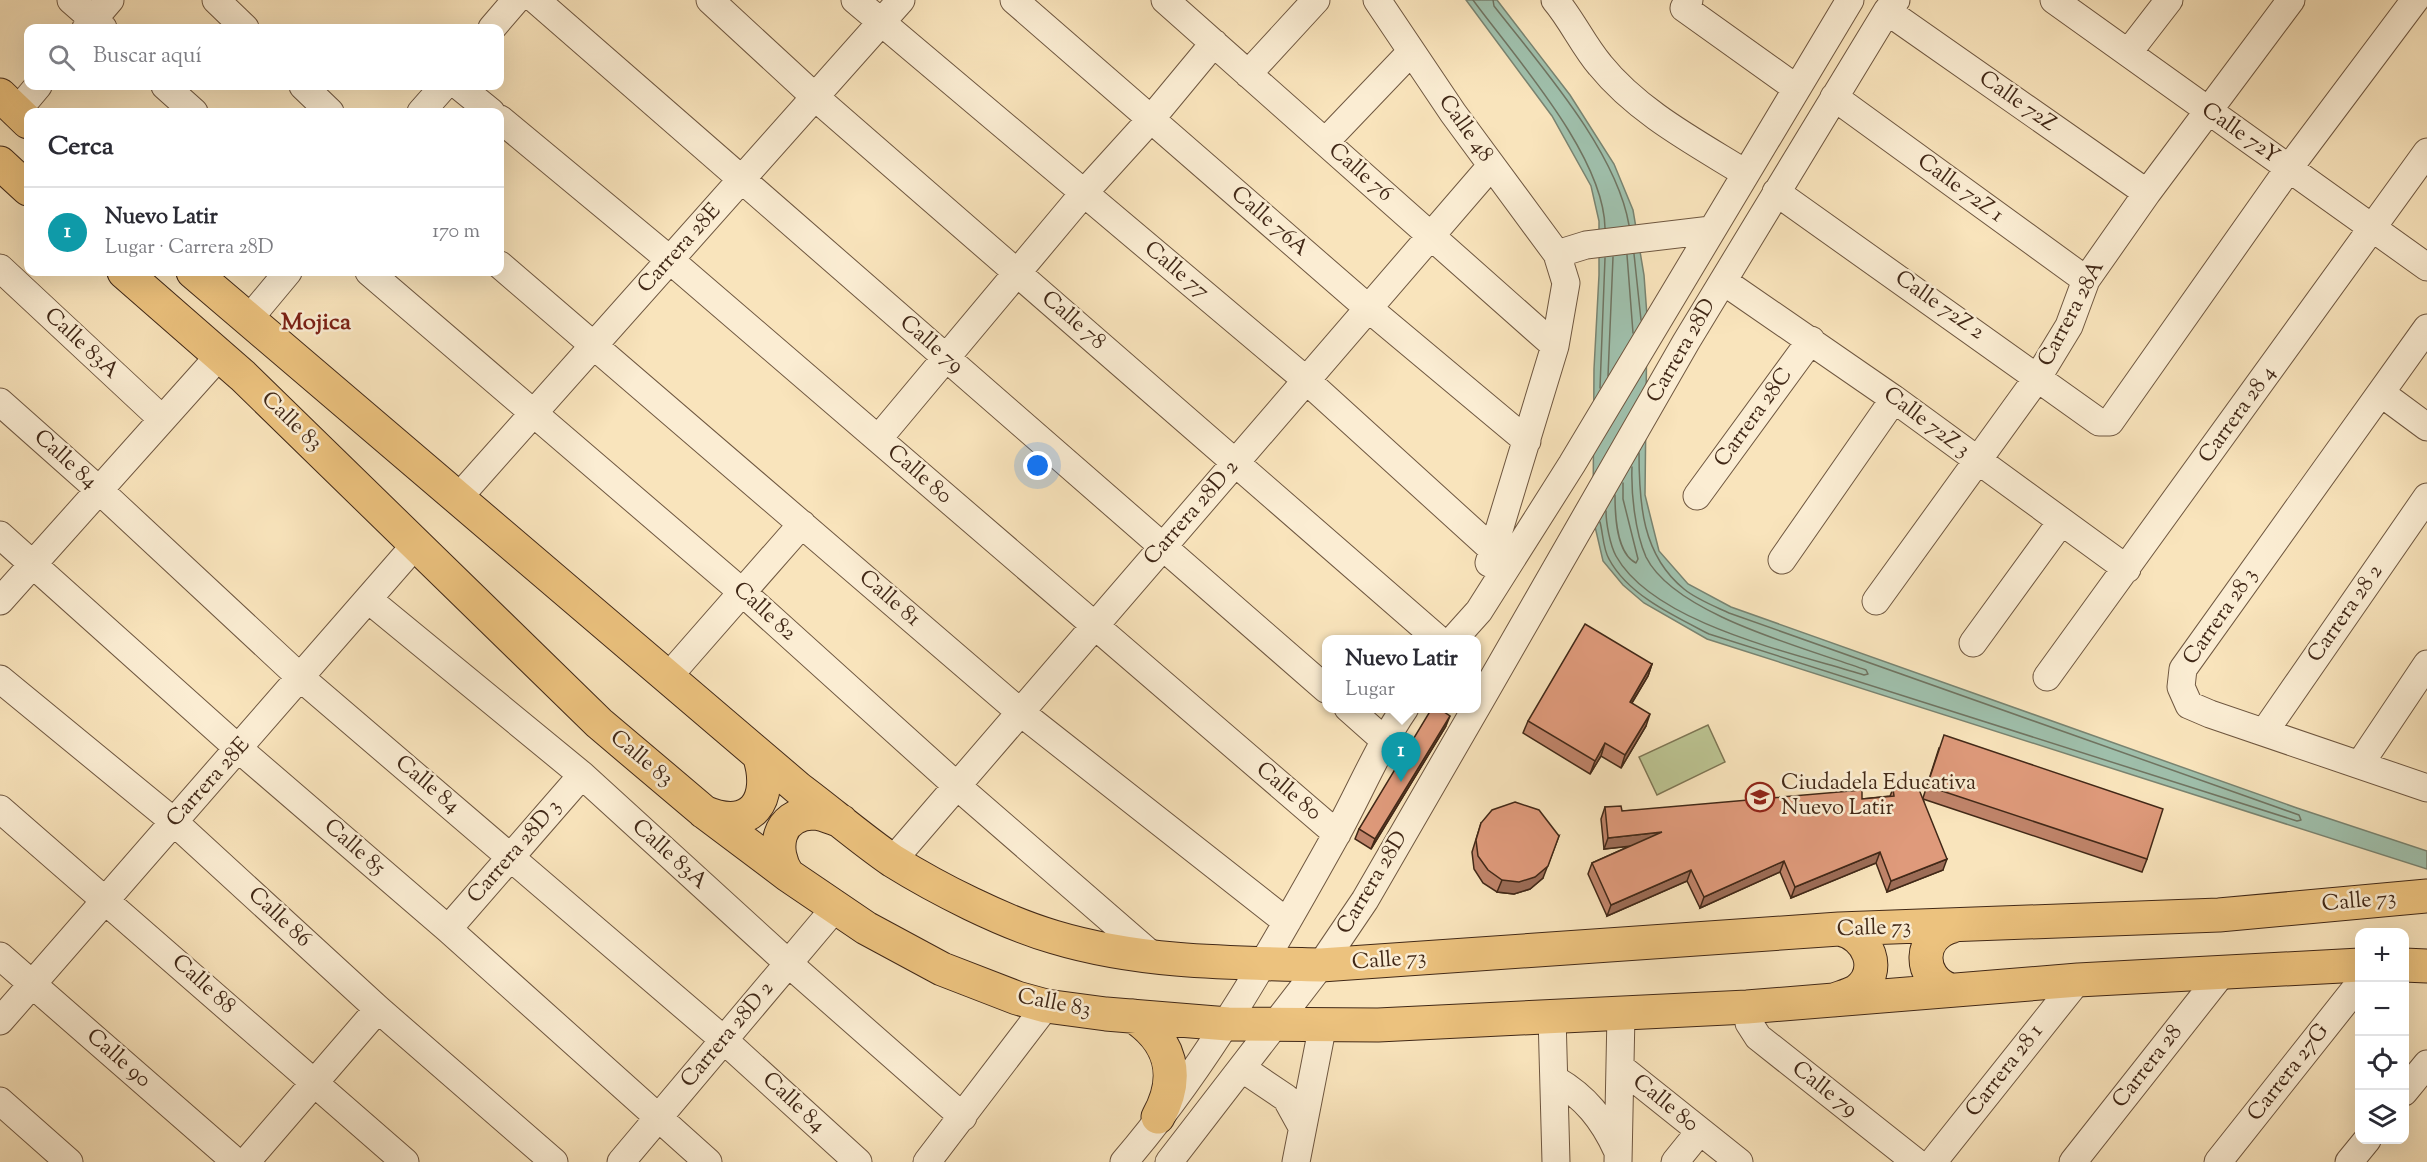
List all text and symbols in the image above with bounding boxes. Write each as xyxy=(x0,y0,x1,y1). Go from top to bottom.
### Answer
search box xyxy=(24,24,504,90)
icon: search xyxy=(45,41,78,74)
text: Buscar aquí xyxy=(93,41,202,73)
street label: Calle 72Z xyxy=(1972,64,2062,140)
street label: Calle 48 xyxy=(1430,89,1500,169)
street label: Calle 72Y xyxy=(2194,95,2286,173)
text: Cerca xyxy=(48,129,114,166)
street label: Calle 76 xyxy=(1321,136,1399,210)
street label: Calle 72Z 1 xyxy=(1910,147,2010,232)
street label: Calle 76A xyxy=(1223,179,1315,265)
street label: Carrera 28E xyxy=(631,197,729,301)
text: Nuevo Latir xyxy=(105,202,218,234)
text: 1 xyxy=(64,218,71,247)
text: 170 m xyxy=(432,218,480,247)
text: Lugar · Carrera 28D xyxy=(105,234,274,263)
street label: Calle 77 xyxy=(1136,234,1216,308)
street label: Carrera 28A xyxy=(2031,255,2113,373)
street label: Calle 72Z 2 xyxy=(1888,263,1990,349)
street label: Calle 78 xyxy=(1034,284,1112,358)
street label: Carrera 28D xyxy=(1639,293,1725,409)
street label: Calle 83A xyxy=(36,301,126,387)
district label: Mojica xyxy=(281,306,352,340)
street label: Calle 79 xyxy=(892,308,970,382)
street label: Carrera 28 4 xyxy=(2192,359,2284,471)
street label: Carrera 28C xyxy=(1707,362,1801,474)
street label: Calle 72Z 3 xyxy=(1876,380,1976,466)
street label: Calle 83 xyxy=(253,385,329,459)
street label: Calle 84 xyxy=(26,423,104,497)
street label: Calle 80 xyxy=(879,438,959,512)
your location xyxy=(1023,451,1052,480)
street label: Carrera 28D 2 xyxy=(1137,453,1247,573)
street label: Carrera 28 2 xyxy=(2300,558,2392,670)
street label: Carrera 28 3 xyxy=(2176,562,2266,672)
street label: Calle 81 xyxy=(851,563,927,635)
street label: Calle 82 xyxy=(725,575,803,649)
popup xyxy=(1322,635,1481,713)
text: Nuevo Latir xyxy=(1345,644,1458,676)
text: Lugar xyxy=(1345,676,1395,705)
street label: Calle 83 xyxy=(602,723,680,795)
street label: Carrera 28E xyxy=(160,731,258,835)
pin: 1 xyxy=(1382,732,1420,782)
street label: Calle 84 xyxy=(387,748,467,822)
street label: Calle 80 xyxy=(1248,755,1328,829)
place label: Ciudadela Educativa Nuevo Latir xyxy=(1781,768,1976,825)
school or university icon: Ciudadela Educativa Nuevo Latir xyxy=(1744,781,1776,813)
street label: Carrera 28D 3 xyxy=(460,793,570,911)
street label: Calle 85 xyxy=(316,812,392,884)
street label: Calle 83A xyxy=(624,812,714,898)
street label: Carrera 28D xyxy=(1329,825,1417,941)
street label: Calle 86 xyxy=(240,880,318,956)
street label: Calle 73 xyxy=(2321,883,2397,921)
street label: Calle 73 xyxy=(1836,912,1912,946)
map controls xyxy=(2355,928,2409,1144)
button: + xyxy=(2355,928,2409,982)
street label: Calle 73 xyxy=(1351,942,1427,980)
street label: Calle 88 xyxy=(164,947,242,1023)
street label: Carrera 28D 2 xyxy=(674,975,782,1095)
street label: Calle 83 xyxy=(1014,981,1094,1027)
button: − xyxy=(2355,982,2409,1036)
street label: Carrera 28 1 xyxy=(1958,1017,2052,1124)
street label: Carrera 27G xyxy=(2241,1017,2337,1129)
street label: Carrera 28 xyxy=(2105,1018,2191,1116)
street label: Calle 90 xyxy=(78,1022,158,1096)
button: locate xyxy=(2355,1036,2409,1090)
street label: Calle 79 xyxy=(1784,1054,1864,1126)
street label: Calle 84 xyxy=(754,1065,832,1141)
street label: Calle 80 xyxy=(1625,1067,1705,1141)
button: layers xyxy=(2355,1090,2409,1144)

